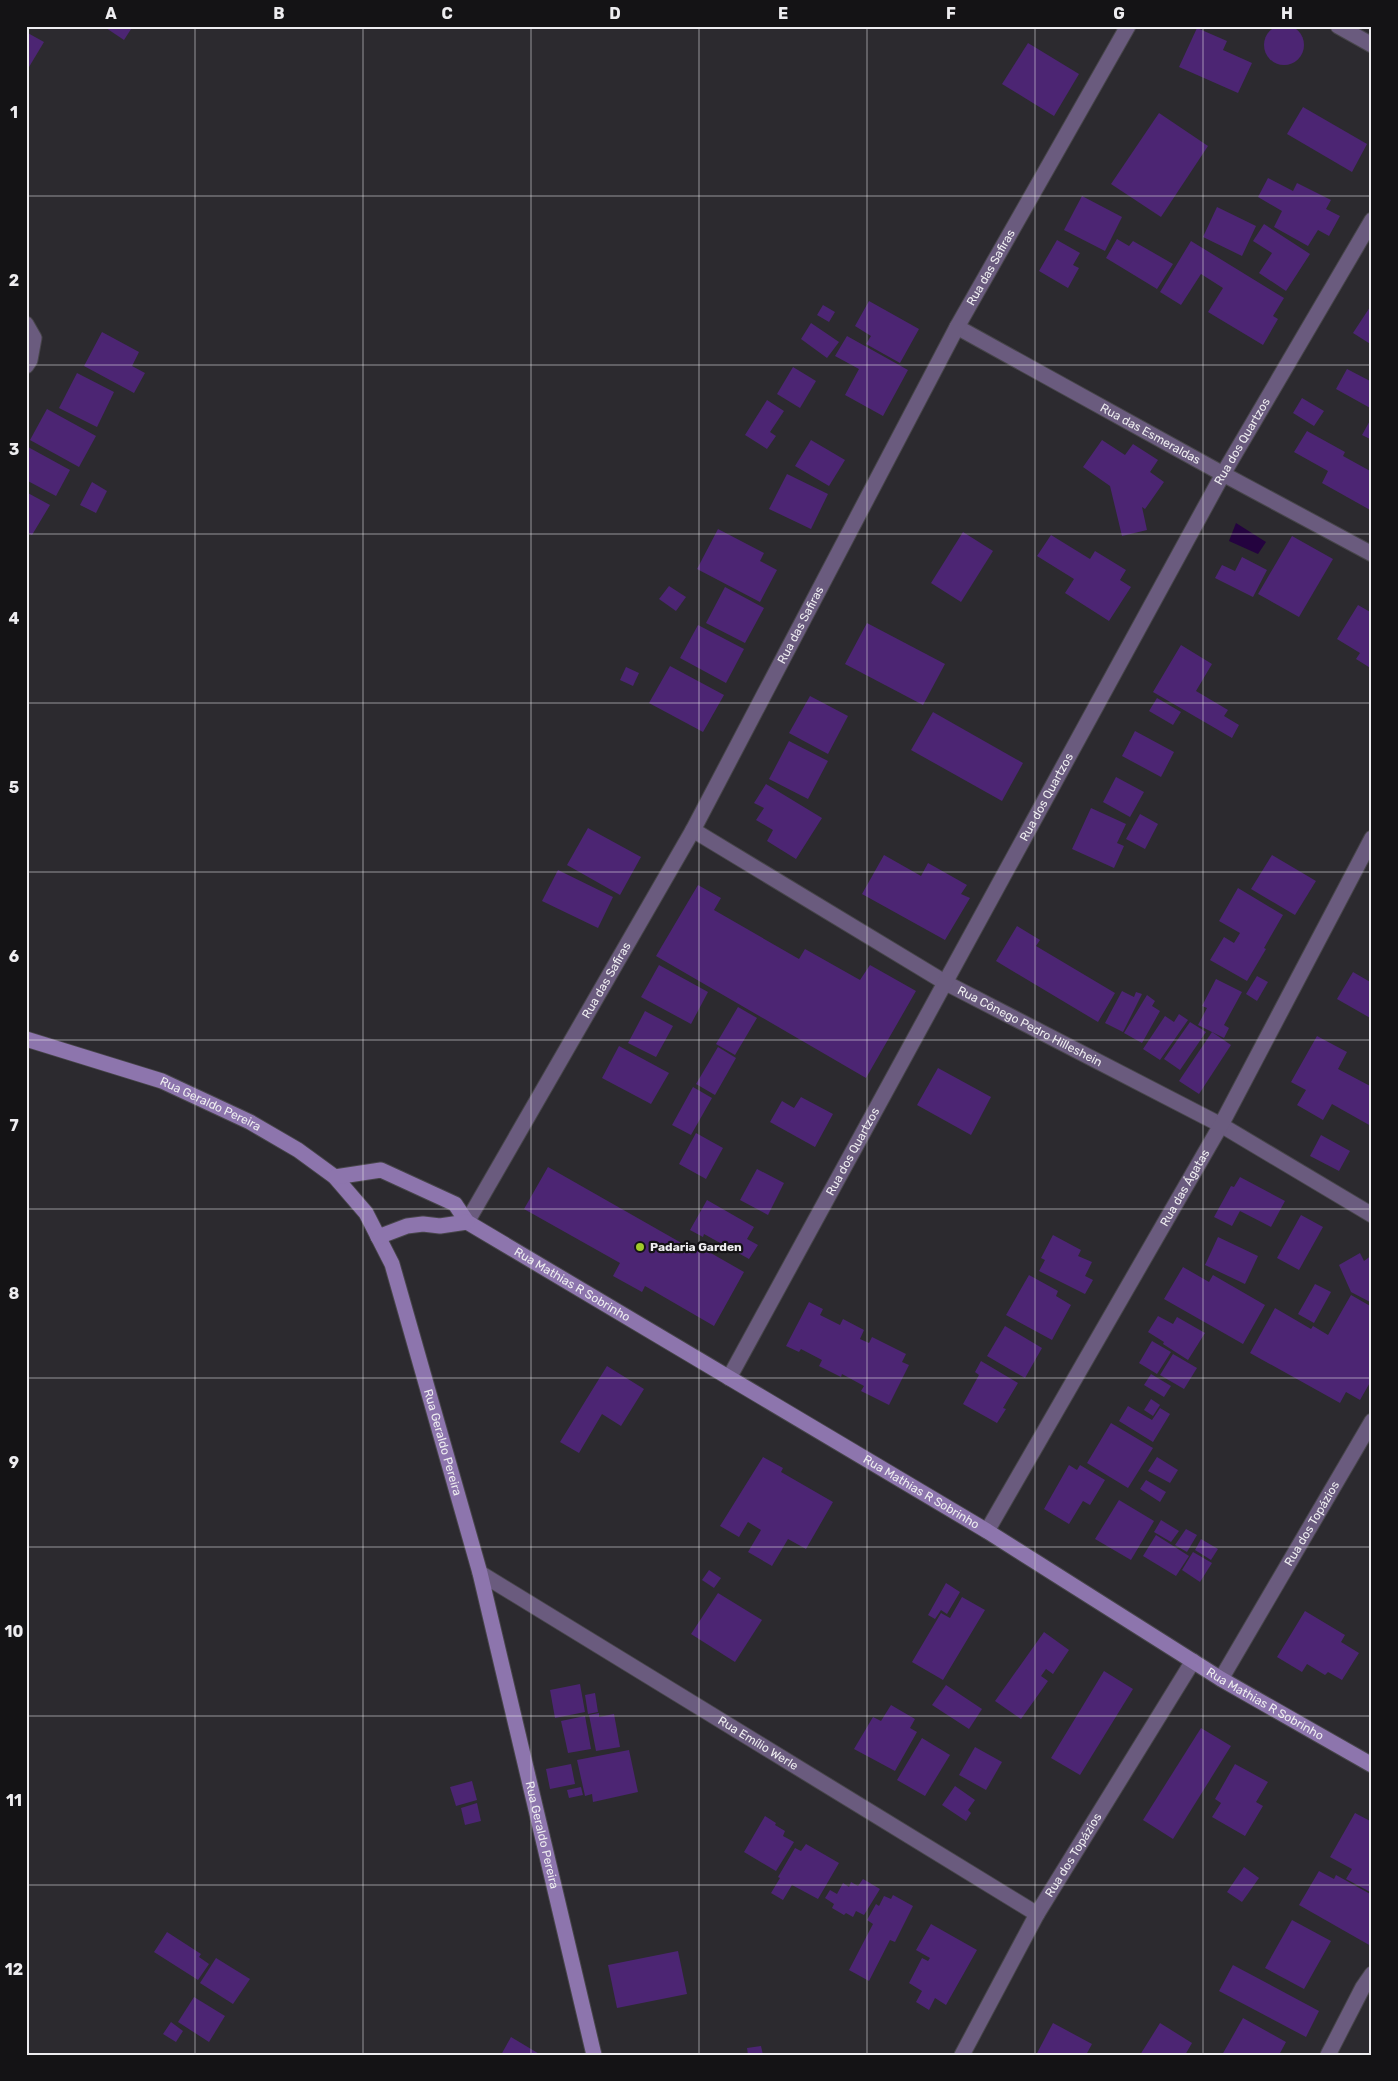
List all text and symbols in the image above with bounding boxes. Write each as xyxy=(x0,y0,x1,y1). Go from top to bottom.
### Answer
text: A xyxy=(105,4,117,23)
text: B xyxy=(273,4,285,23)
text: C xyxy=(441,4,453,23)
text: D xyxy=(609,4,621,23)
text: E xyxy=(778,4,788,23)
text: F xyxy=(946,4,956,23)
text: G xyxy=(1113,4,1125,23)
text: H xyxy=(1281,4,1293,23)
text: 1 xyxy=(10,103,18,122)
street label: Rua das Safiras xyxy=(964,227,1018,308)
text: 2 xyxy=(9,271,19,290)
street label: Rua dos Quartzos xyxy=(1211,396,1273,487)
street label: Rua das Esmeraldas xyxy=(1098,401,1203,467)
text: 3 xyxy=(9,440,19,459)
street label: Rua das Safiras xyxy=(775,584,827,666)
text: 4 xyxy=(9,609,20,628)
street label: Rua dos Quartzos xyxy=(1017,751,1076,843)
text: 5 xyxy=(9,778,19,797)
street label: Rua das Safiras xyxy=(579,940,634,1021)
text: 6 xyxy=(9,947,19,966)
street label: Rua Cônego Pedro Hilleshein xyxy=(955,983,1104,1069)
street label: Rua Geraldo Pereira xyxy=(158,1074,264,1134)
street label: Rua dos Quartzos xyxy=(823,1105,882,1198)
text: 7 xyxy=(9,1116,19,1135)
street label: Rua das Ágatas xyxy=(1157,1147,1212,1229)
place label: Padaria Garden xyxy=(650,1240,742,1254)
marker: Padaria Garden xyxy=(634,1241,646,1253)
street label: Rua Mathias R Sobrinho xyxy=(512,1245,633,1324)
text: 8 xyxy=(9,1284,20,1303)
street label: Rua Geraldo Pereira xyxy=(421,1387,465,1497)
street label: Rua Mathias R Sobrinho xyxy=(861,1452,982,1532)
text: 9 xyxy=(9,1453,19,1472)
street label: Rua dos Topázios xyxy=(1282,1479,1342,1569)
text: 10 xyxy=(5,1622,24,1641)
street label: Rua Mathias R Sobrinho xyxy=(1204,1665,1326,1743)
street label: Rua Emílio Werle xyxy=(715,1713,801,1773)
street label: Rua Geraldo Pereira xyxy=(522,1780,561,1890)
text: 11 xyxy=(6,1791,22,1810)
street label: Rua dos Topázios xyxy=(1042,1810,1105,1900)
text: 12 xyxy=(5,1960,23,1979)

